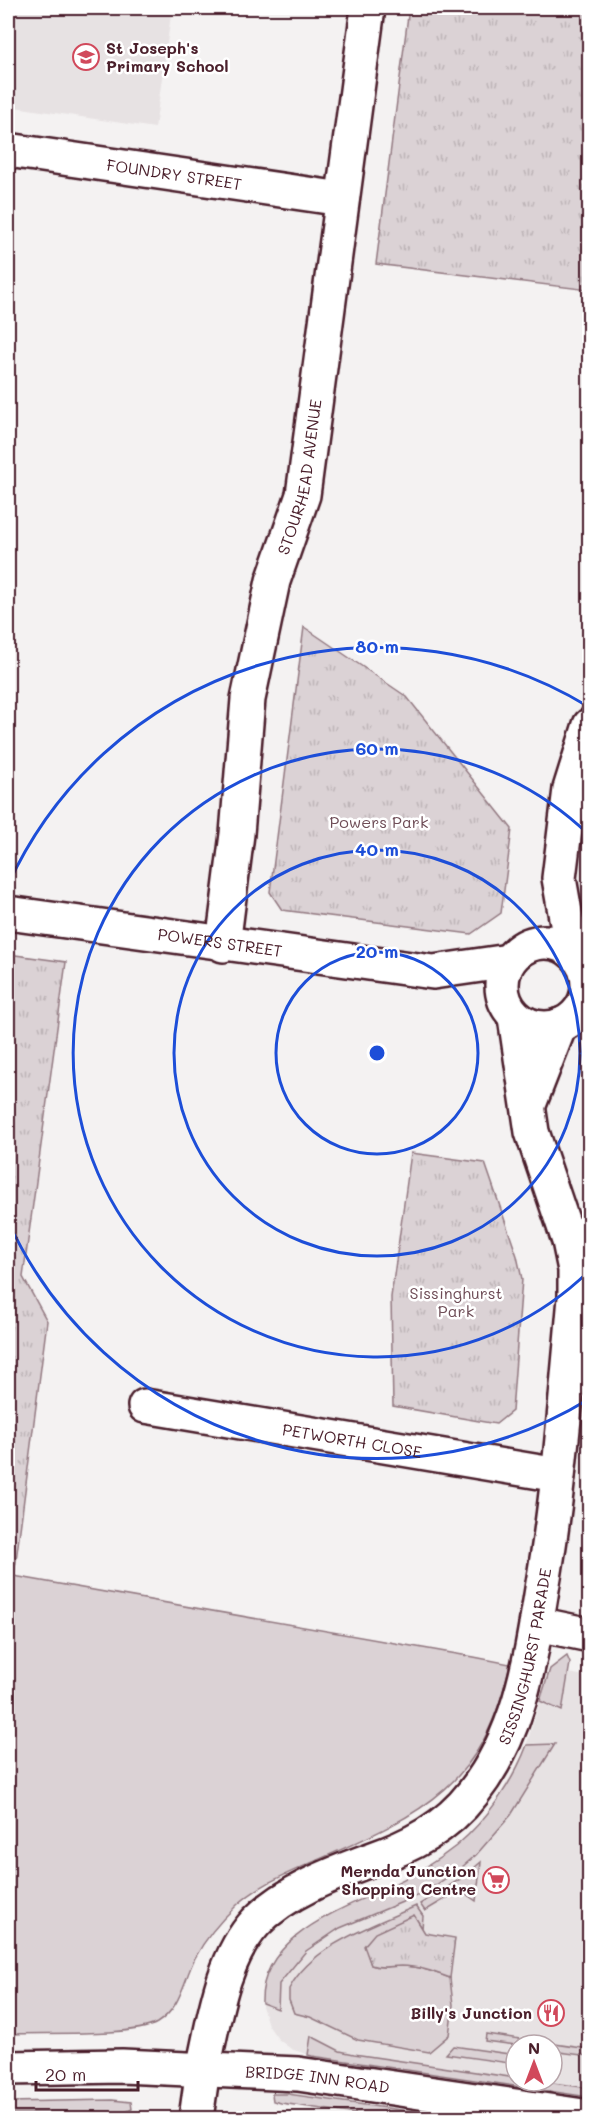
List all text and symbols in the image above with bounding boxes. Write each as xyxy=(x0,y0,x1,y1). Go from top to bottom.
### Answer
place label: St Joseph's Primary School xyxy=(106,37,229,76)
school or university icon: St Joseph's Primary School xyxy=(71,42,101,72)
street label: FOUNDRY STREET xyxy=(105,154,243,194)
street label: STOURHEAD AVENUE xyxy=(272,398,326,557)
text: 80 m xyxy=(355,634,399,658)
text: 60 m xyxy=(355,736,399,760)
park label: Powers Park xyxy=(330,811,428,832)
text: 40 m xyxy=(355,837,399,861)
street label: POWERS STREET xyxy=(156,923,284,961)
text: 20 m xyxy=(356,939,398,963)
centre of rings xyxy=(367,1043,387,1063)
park label: Sissinghurst Park xyxy=(409,1282,503,1321)
street label: PETWORTH CLOSE xyxy=(281,1418,424,1462)
street label: SISSINGHURST PARADE xyxy=(493,1566,555,1748)
place label: Mernda Junction Shopping Centre xyxy=(340,1860,476,1899)
supermarket icon: Mernda Junction Shopping Centre xyxy=(481,1865,511,1895)
restaurant icon: Billy's Junction xyxy=(536,1998,566,2028)
place label: Billy's Junction xyxy=(411,2002,532,2023)
north arrow xyxy=(504,2033,564,2093)
text: N xyxy=(528,2037,540,2058)
scale bar xyxy=(36,2054,138,2092)
street label: BRIDGE INN ROAD xyxy=(245,2061,391,2097)
text: 20 m xyxy=(45,2062,86,2086)

